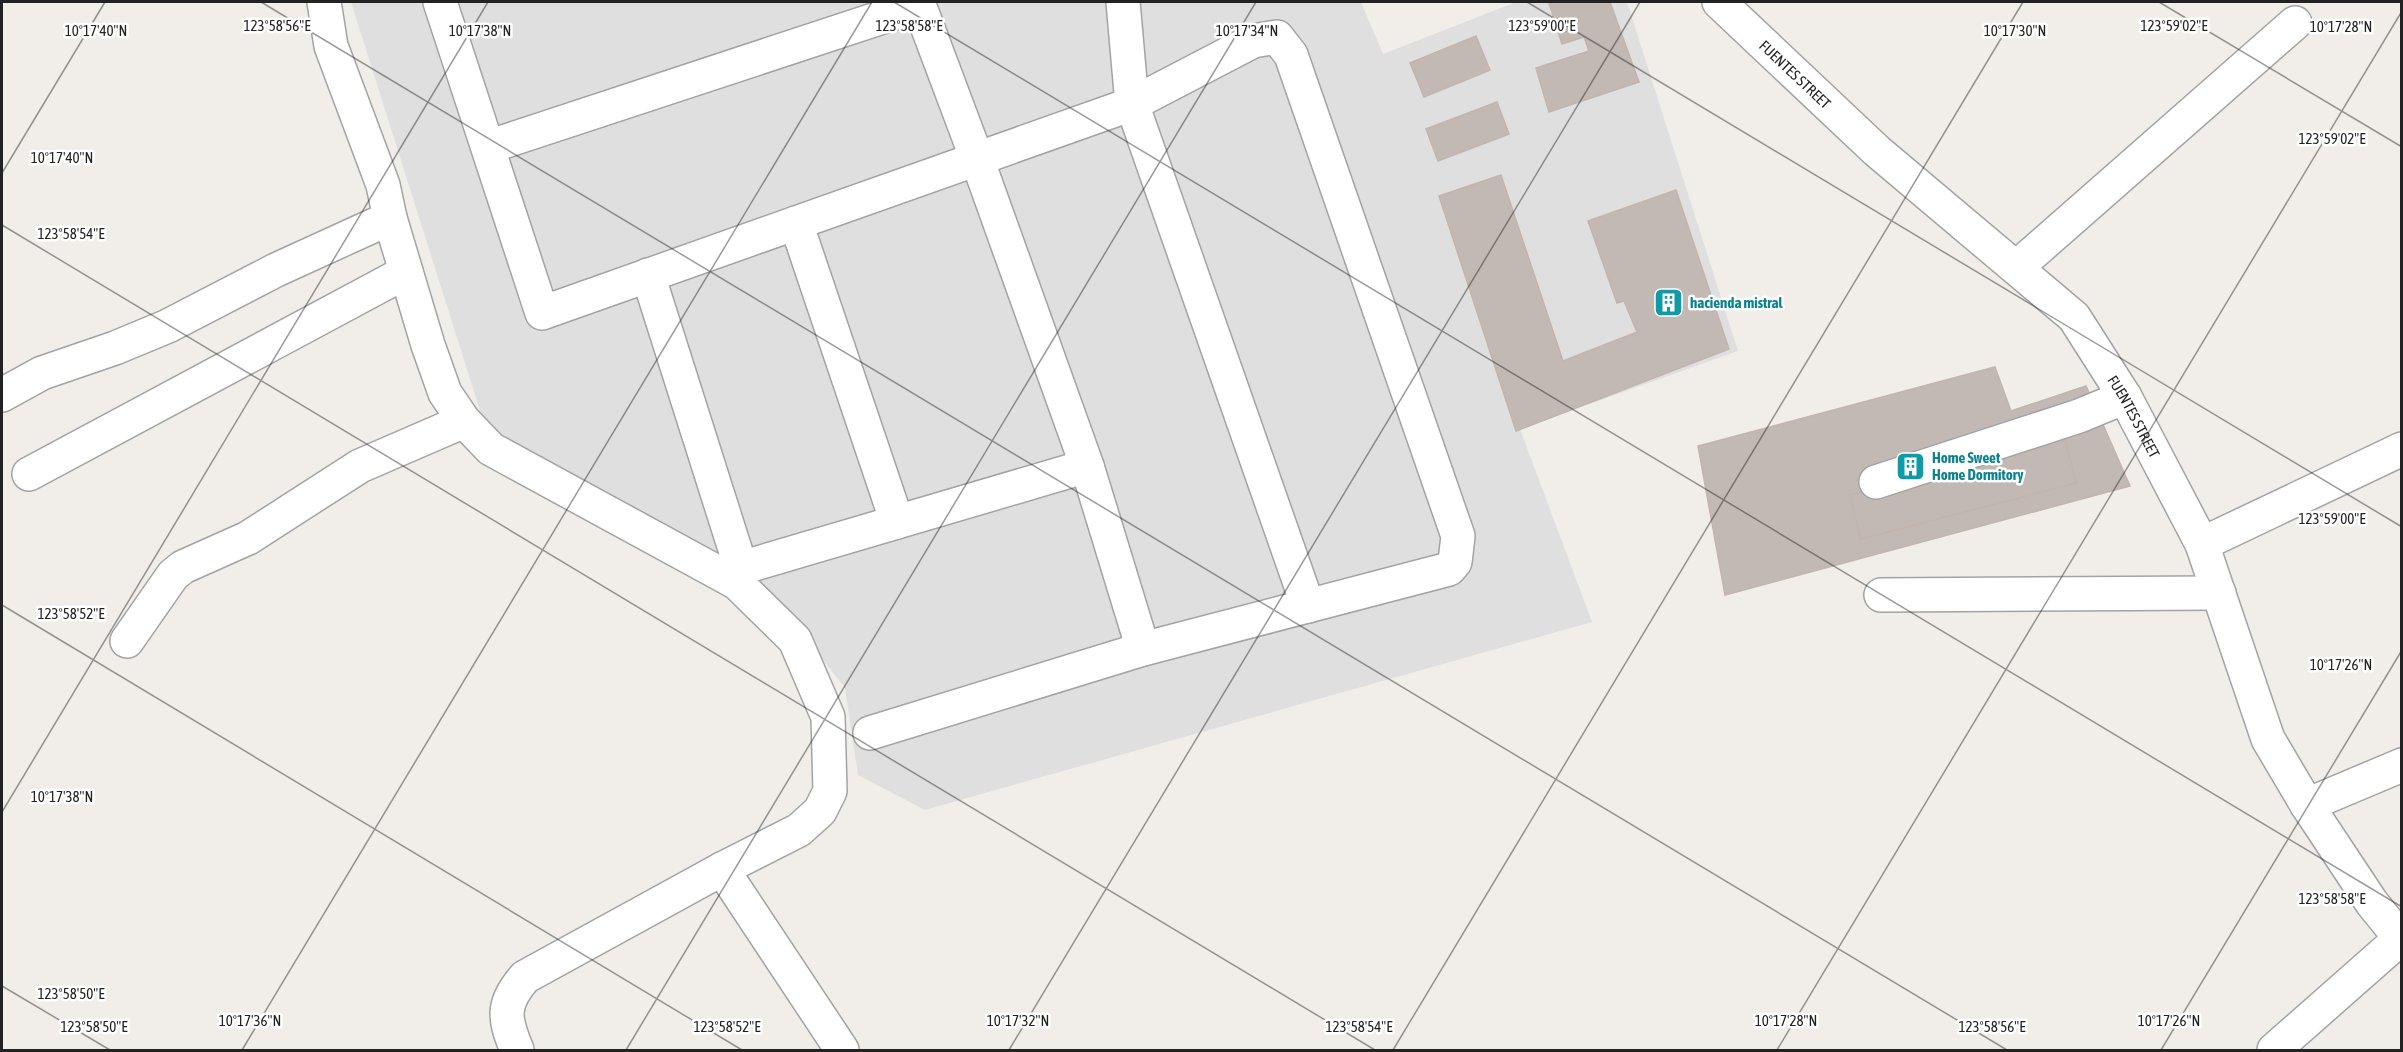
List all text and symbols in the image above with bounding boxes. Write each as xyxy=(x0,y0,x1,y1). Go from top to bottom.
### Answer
text: 123°58'56"E xyxy=(243,17,311,34)
text: 123°58'58"E xyxy=(875,17,943,34)
text: 123°59'00"E xyxy=(1508,17,1576,34)
text: 123°59'02"E xyxy=(2140,17,2208,34)
text: 10°17'28"N xyxy=(2310,18,2372,35)
text: 10°17'40"N xyxy=(65,22,127,39)
text: 10°17'38"N xyxy=(449,22,511,39)
text: 10°17'34"N xyxy=(1216,22,1278,39)
text: 10°17'30"N xyxy=(1984,22,2046,39)
street label: FUENTES STREET xyxy=(1756,37,1835,112)
text: 123°59'02"E xyxy=(2298,130,2366,147)
text: 10°17'40"N xyxy=(31,149,93,166)
text: 123°58'54"E xyxy=(37,225,105,242)
building icon: hacienda mistral xyxy=(1653,286,1685,318)
place label: hacienda mistral xyxy=(1690,294,1783,311)
street label: FUENTES STREET xyxy=(2105,372,2164,461)
place label: Home Sweet Home Dormitory xyxy=(1932,449,2024,483)
building icon: Home Sweet Home Dormitory xyxy=(1895,450,1927,482)
text: 123°59'00"E xyxy=(2298,510,2366,527)
text: 123°58'52"E xyxy=(37,605,105,622)
text: 10°17'26"N xyxy=(2310,656,2372,673)
text: 10°17'38"N xyxy=(31,788,93,805)
text: 123°58'58"E xyxy=(2298,890,2366,907)
text: 123°58'50"E xyxy=(37,985,105,1002)
text: 10°17'36"N xyxy=(219,1012,281,1029)
text: 10°17'32"N xyxy=(987,1012,1049,1029)
text: 10°17'28"N xyxy=(1755,1012,1817,1029)
text: 10°17'26"N xyxy=(2138,1012,2200,1029)
text: 123°58'50"E xyxy=(60,1018,128,1035)
text: 123°58'52"E xyxy=(693,1018,761,1035)
text: 123°58'54"E xyxy=(1325,1018,1393,1035)
text: 123°58'56"E xyxy=(1958,1018,2026,1035)

